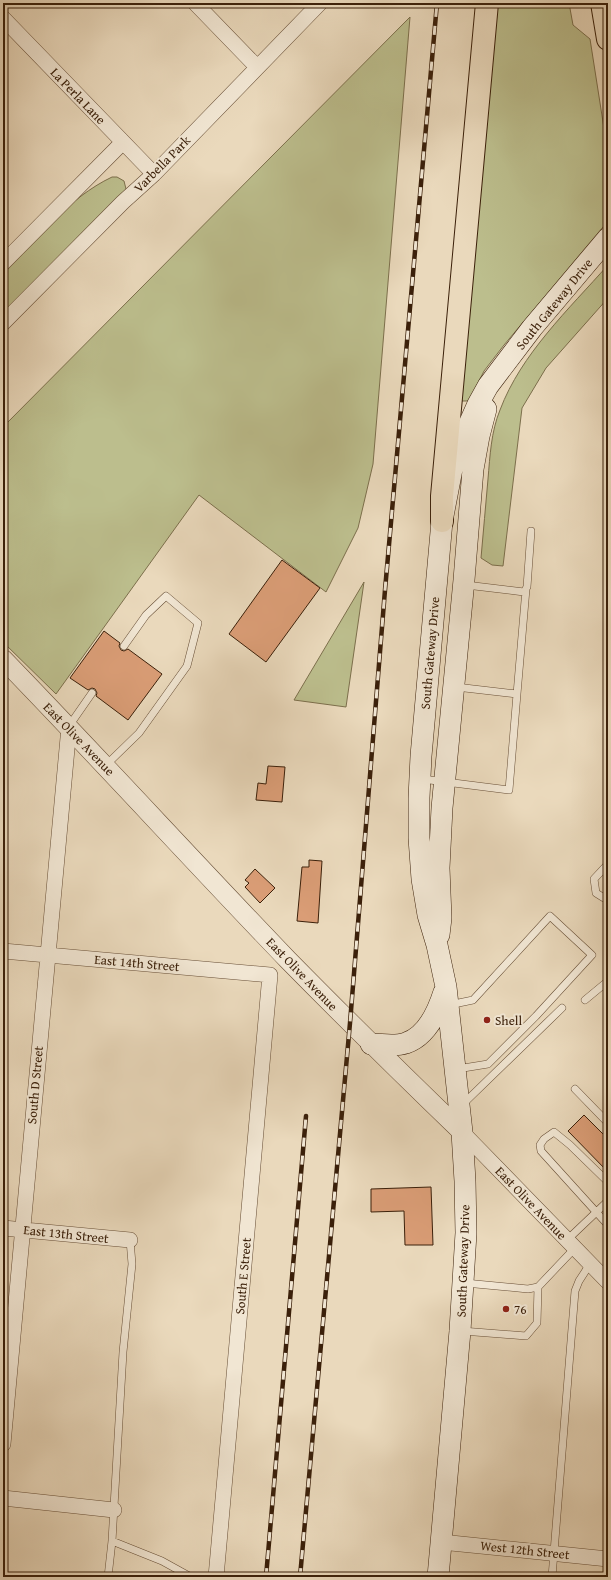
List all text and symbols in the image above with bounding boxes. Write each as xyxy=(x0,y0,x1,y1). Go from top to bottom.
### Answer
street label: La Perla Lane xyxy=(46,63,110,129)
street label: Varbella Park xyxy=(129,131,195,197)
street label: South Gateway Drive xyxy=(511,254,597,354)
street label: South Gateway Drive xyxy=(416,596,444,710)
street label: East Olive Avenue xyxy=(39,698,119,780)
street label: East Olive Avenue xyxy=(262,933,342,1015)
street label: East 14th Street xyxy=(94,950,181,976)
place label: Shell xyxy=(495,1011,522,1030)
marker: Shell xyxy=(482,1015,492,1025)
street label: South D Street xyxy=(22,1045,48,1125)
street label: East Olive Avenue xyxy=(491,1162,571,1244)
street label: South Gateway Drive xyxy=(452,1204,474,1318)
street label: East 13th Street xyxy=(22,1220,110,1248)
street label: South E Street xyxy=(230,1236,256,1315)
place label: 76 xyxy=(514,1300,527,1319)
marker: 76 xyxy=(501,1304,511,1314)
street label: West 12th Street xyxy=(480,1536,571,1564)

